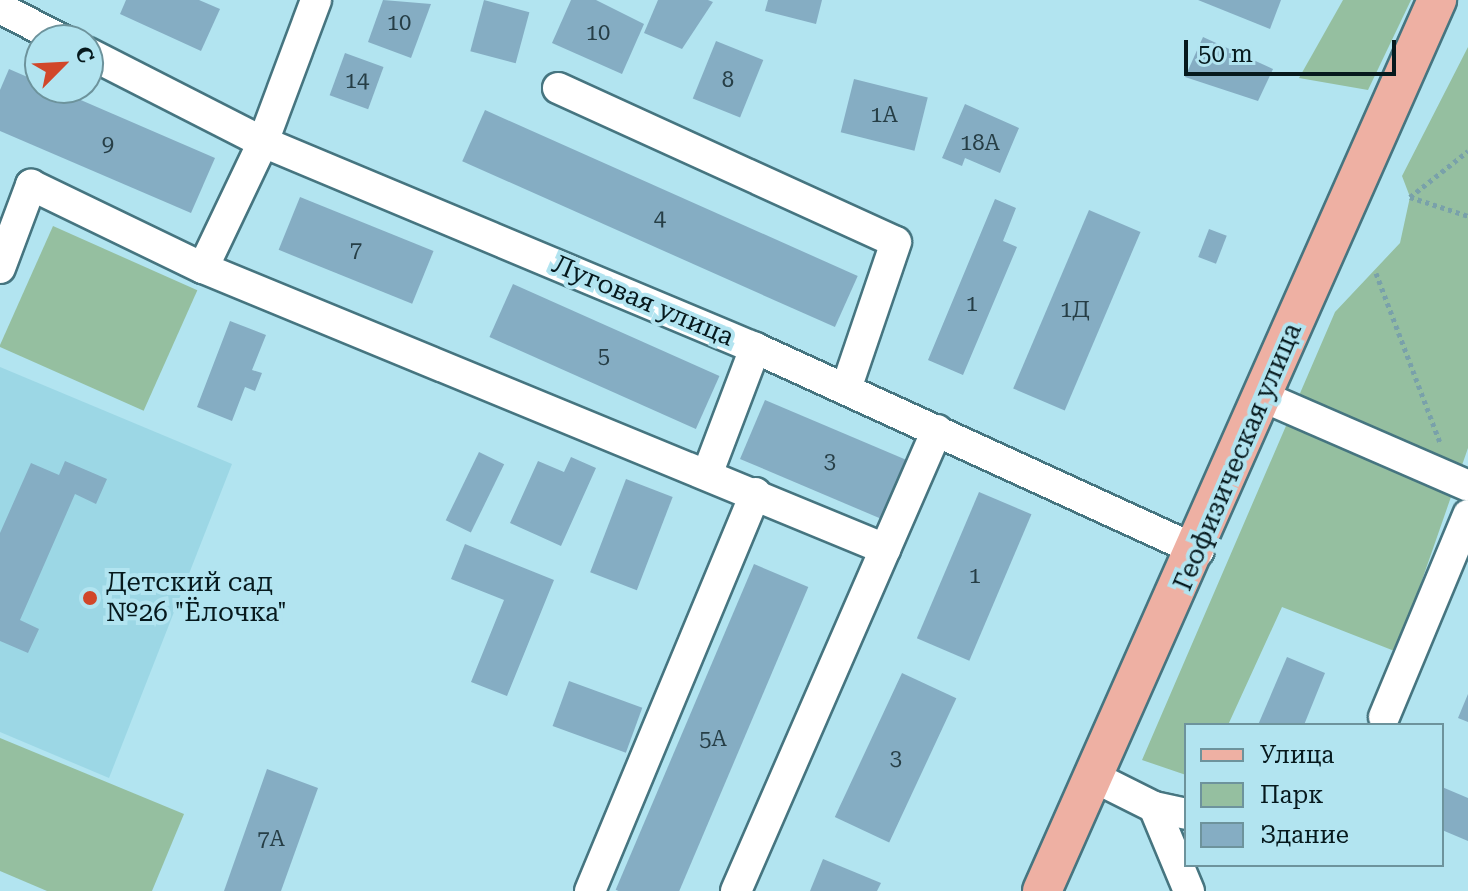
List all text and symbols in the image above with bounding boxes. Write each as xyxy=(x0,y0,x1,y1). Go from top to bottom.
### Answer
house number: 10 xyxy=(387,10,411,36)
house number: 10 xyxy=(586,20,610,46)
north arrow xyxy=(24,24,104,104)
scale bar xyxy=(1188,24,1400,74)
text: 50 m xyxy=(1198,40,1253,68)
text: С xyxy=(70,43,99,67)
house number: 8 xyxy=(722,67,734,93)
house number: 14 xyxy=(345,68,369,94)
house number: 1А xyxy=(870,102,898,128)
house number: 18А xyxy=(960,130,1000,156)
house number: 9 xyxy=(102,131,114,157)
house number: 4 xyxy=(654,206,666,232)
house number: 7 xyxy=(350,237,362,263)
street label: Луговая улица xyxy=(547,249,739,353)
house number: 1 xyxy=(966,291,978,317)
house number: 1Д xyxy=(1060,297,1090,323)
street label: Геофизическая улица xyxy=(1168,319,1308,595)
house number: 5 xyxy=(598,343,610,369)
house number: 3 xyxy=(824,448,836,474)
house number: 1 xyxy=(969,563,981,589)
place label: Детский сад №26 "Ёлочка" xyxy=(106,567,287,628)
marker: Детский сад №26 "Ёлочка" xyxy=(81,589,99,607)
legend xyxy=(1184,723,1444,867)
house number: 5А xyxy=(699,726,727,752)
text: Улица xyxy=(1260,741,1334,769)
house number: 3 xyxy=(890,745,902,771)
text: Парк xyxy=(1260,781,1323,809)
text: Здание xyxy=(1260,821,1349,849)
house number: 7А xyxy=(257,826,285,852)

